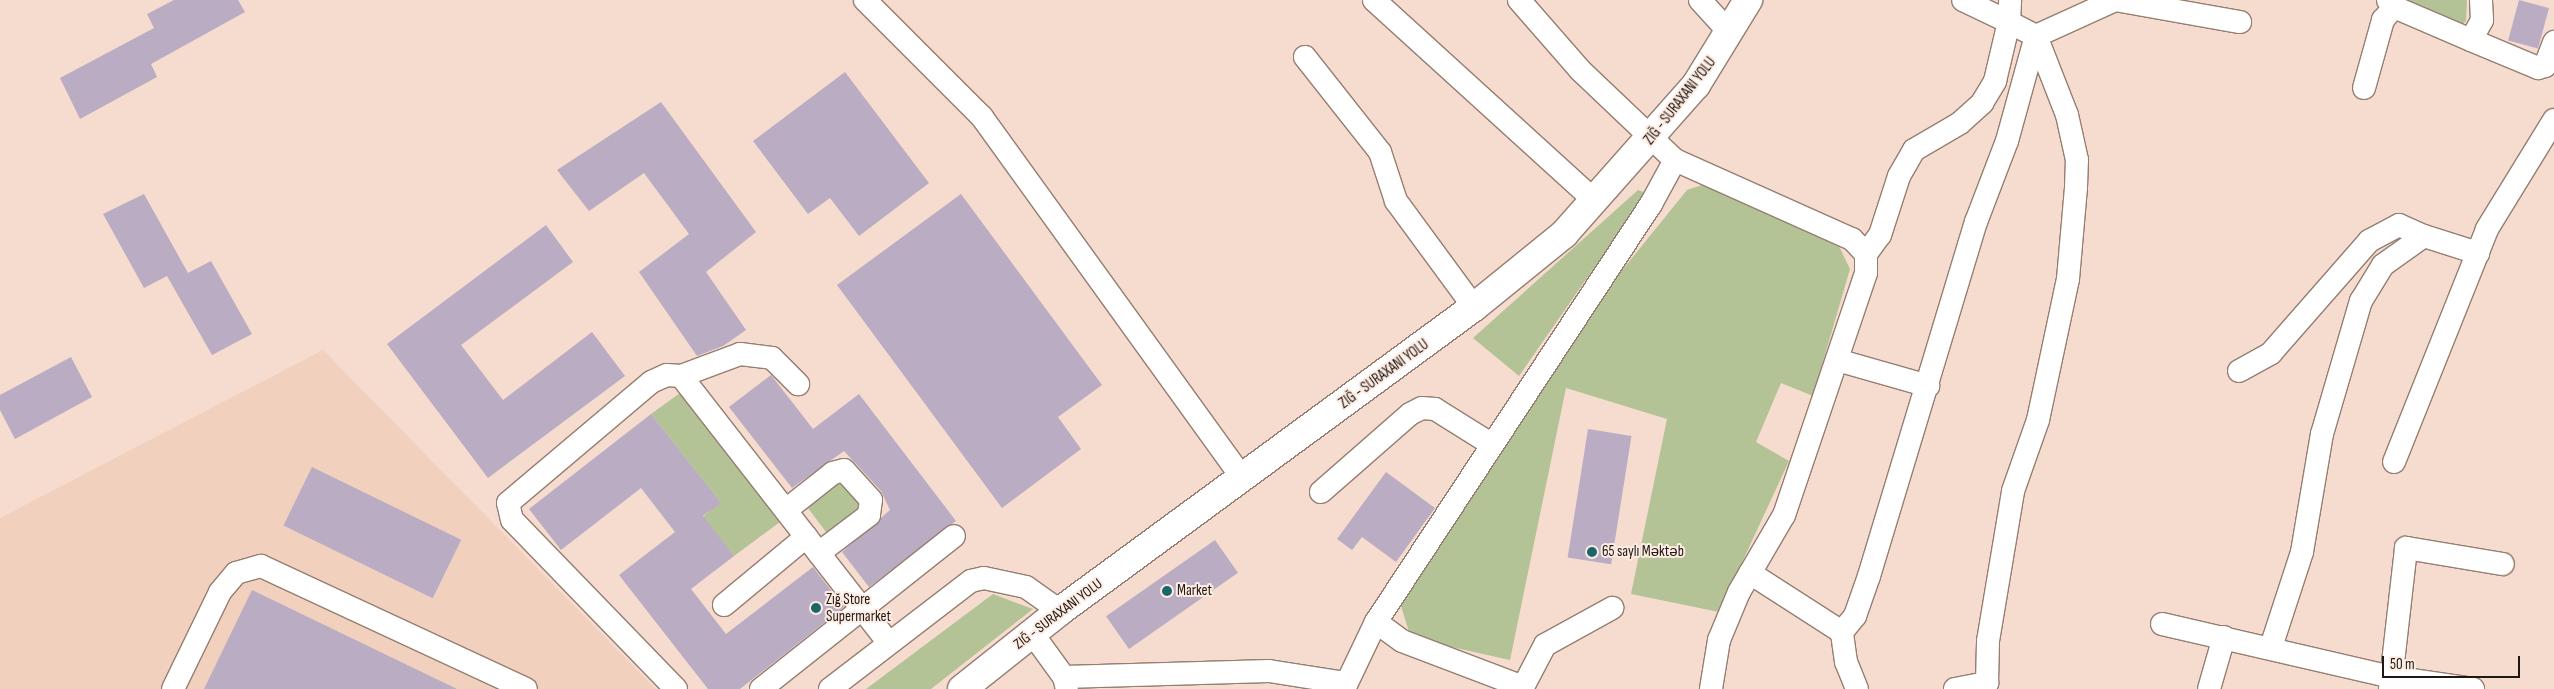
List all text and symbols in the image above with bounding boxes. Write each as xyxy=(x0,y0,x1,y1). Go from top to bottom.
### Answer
street label: ZIĞ - SURAXANI YOLU xyxy=(1640,54,1720,148)
street label: ZIĞ - SURAXANI YOLU xyxy=(1336,335,1432,413)
place label: 65 saylı Məktəb xyxy=(1602,543,1684,561)
marker: 65 saylı Məktəb xyxy=(1586,546,1598,558)
street label: ZIĞ - SURAXANI YOLU xyxy=(1010,575,1106,653)
place label: Market xyxy=(1177,582,1212,600)
marker: Market xyxy=(1161,585,1173,597)
place label: Zığ Store Supermarket xyxy=(826,590,891,625)
marker: Zığ Store Supermarket xyxy=(810,602,822,614)
scale bar xyxy=(2384,646,2522,678)
text: 50 m xyxy=(2390,655,2415,674)

